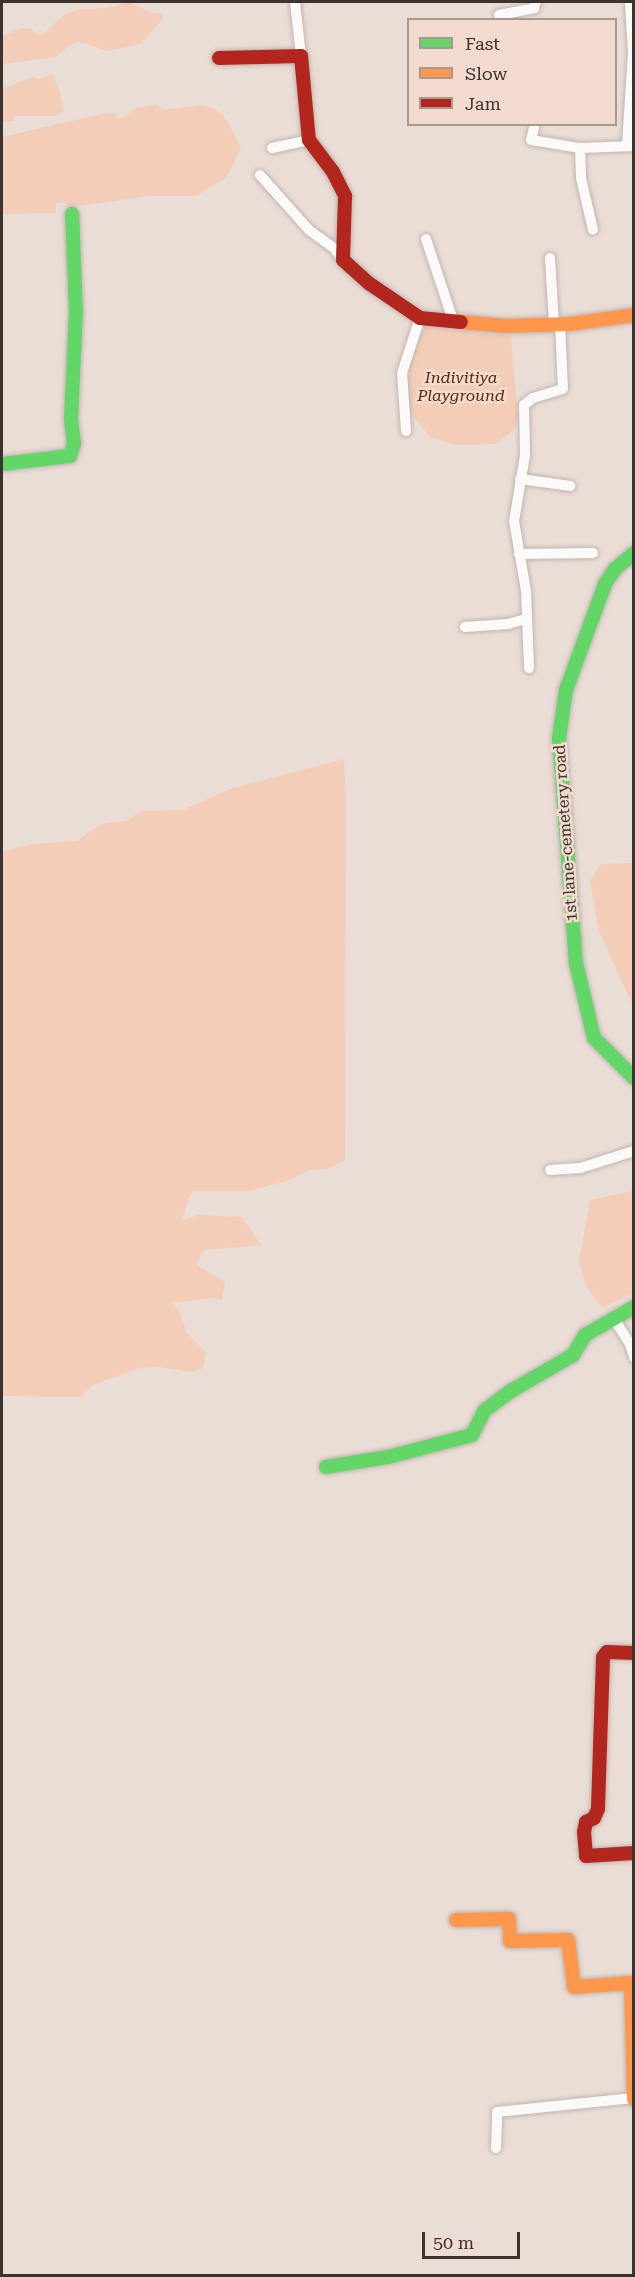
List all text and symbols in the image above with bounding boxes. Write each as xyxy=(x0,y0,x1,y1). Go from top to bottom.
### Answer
legend xyxy=(407,18,617,126)
text: Fast xyxy=(465,33,500,54)
text: Slow xyxy=(465,63,507,84)
text: Jam xyxy=(465,93,501,114)
park label: Indivitiya Playground xyxy=(417,368,505,406)
street label: 1st lane-cemetery road xyxy=(550,744,582,922)
scale bar xyxy=(425,2220,522,2258)
text: 50 m xyxy=(433,2232,474,2253)

